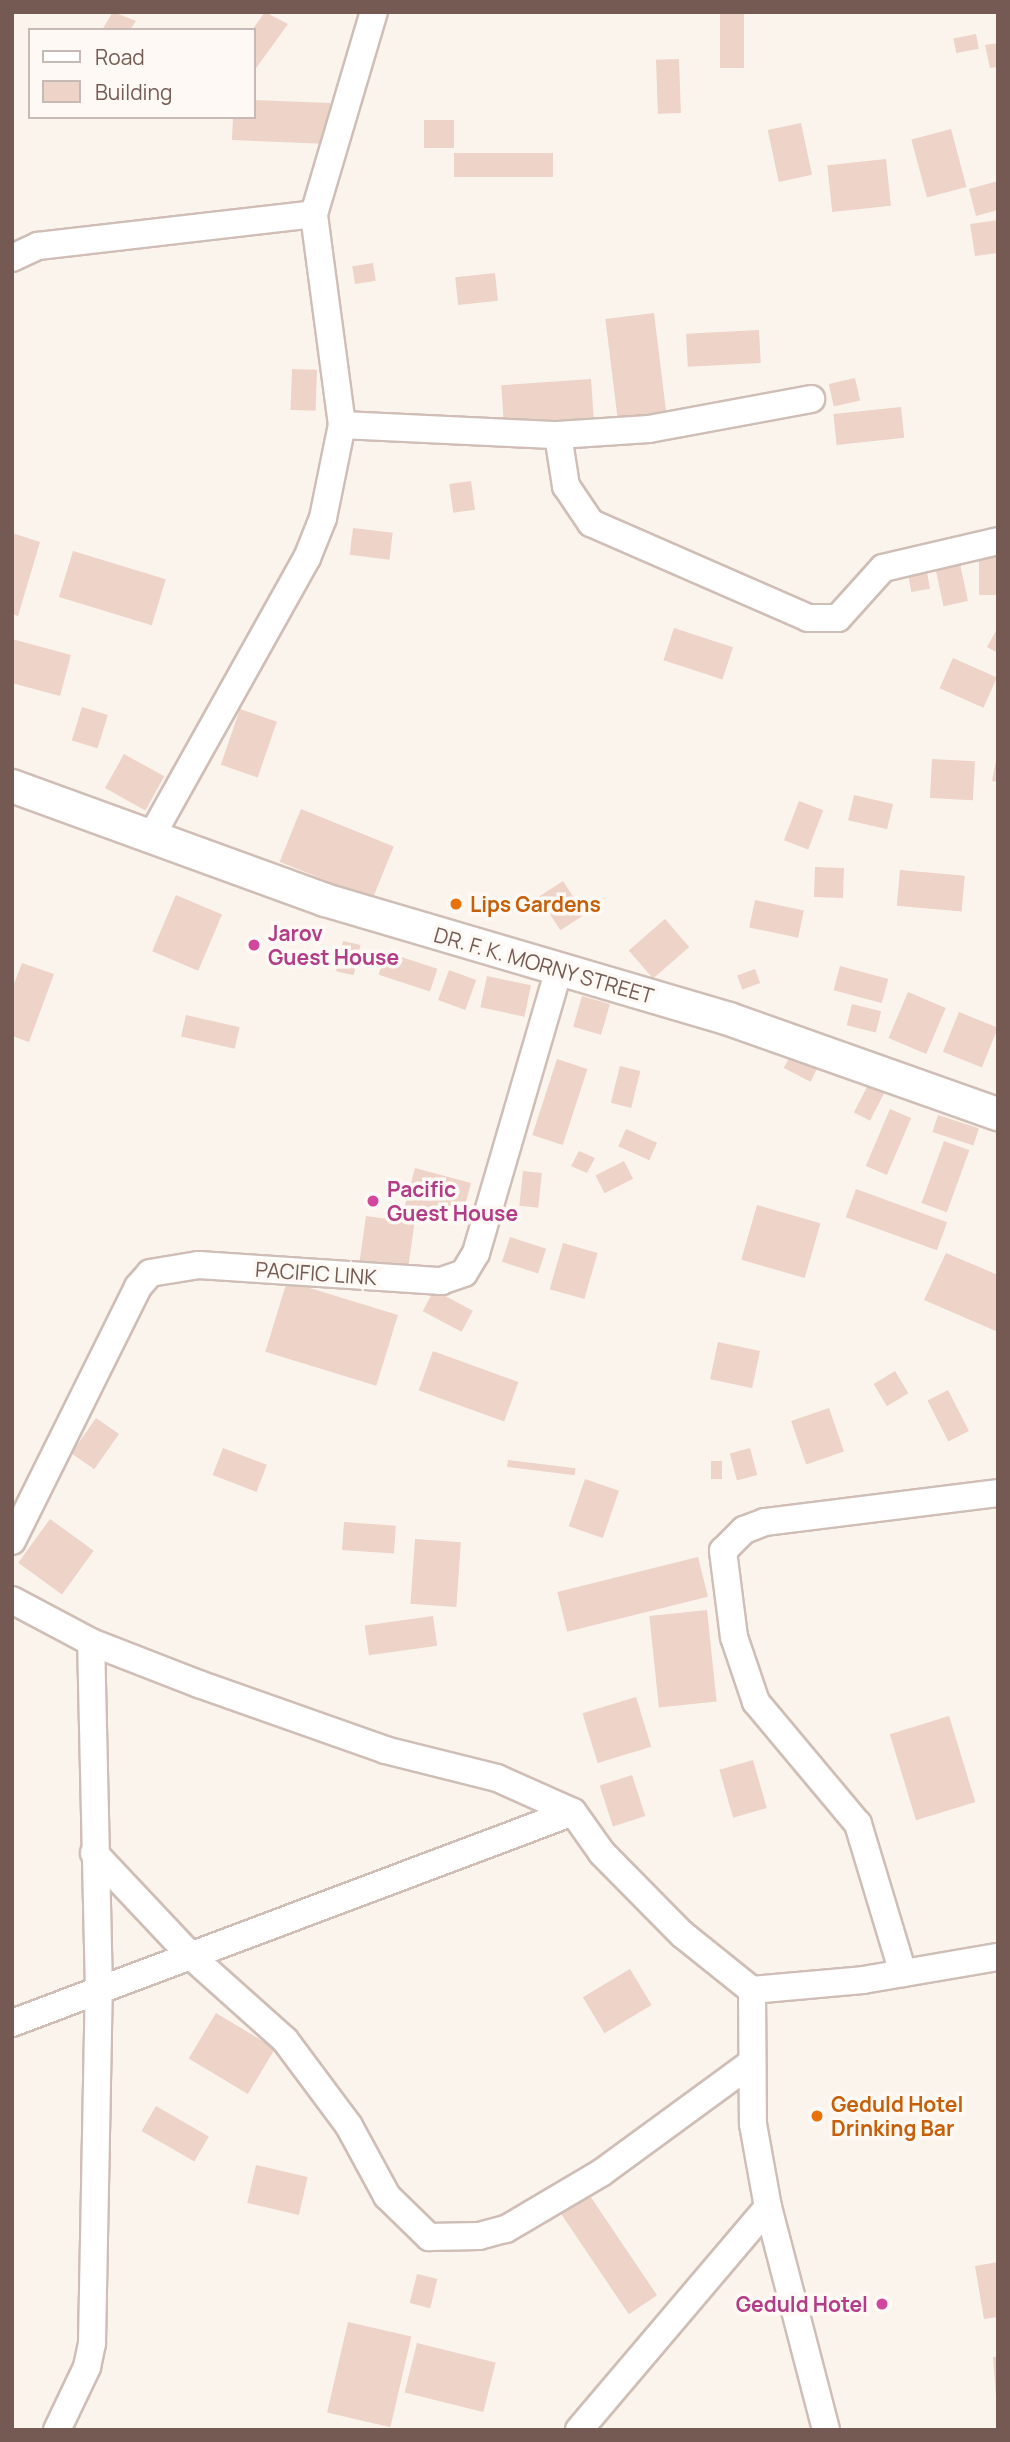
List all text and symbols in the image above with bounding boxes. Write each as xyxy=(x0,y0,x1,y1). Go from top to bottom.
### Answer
legend xyxy=(28,28,256,119)
text: Road xyxy=(95,43,145,71)
text: Building xyxy=(95,78,172,106)
place label: Lips Gardens xyxy=(470,891,601,917)
marker: Lips Gardens xyxy=(448,896,464,912)
place label: Jarov Guest House xyxy=(268,920,399,970)
street label: DR. F. K. MORNY STREET xyxy=(431,921,657,1009)
marker: Jarov Guest House xyxy=(246,937,262,953)
place label: Pacific Guest House xyxy=(387,1176,518,1226)
marker: Pacific Guest House xyxy=(365,1193,381,1209)
street label: PACIFIC LINK xyxy=(254,1256,378,1290)
place label: Geduld Hotel Drinking Bar xyxy=(831,2091,963,2141)
marker: Geduld Hotel Drinking Bar xyxy=(809,2108,825,2124)
place label: Geduld Hotel xyxy=(736,2291,868,2317)
marker: Geduld Hotel xyxy=(874,2296,890,2312)

